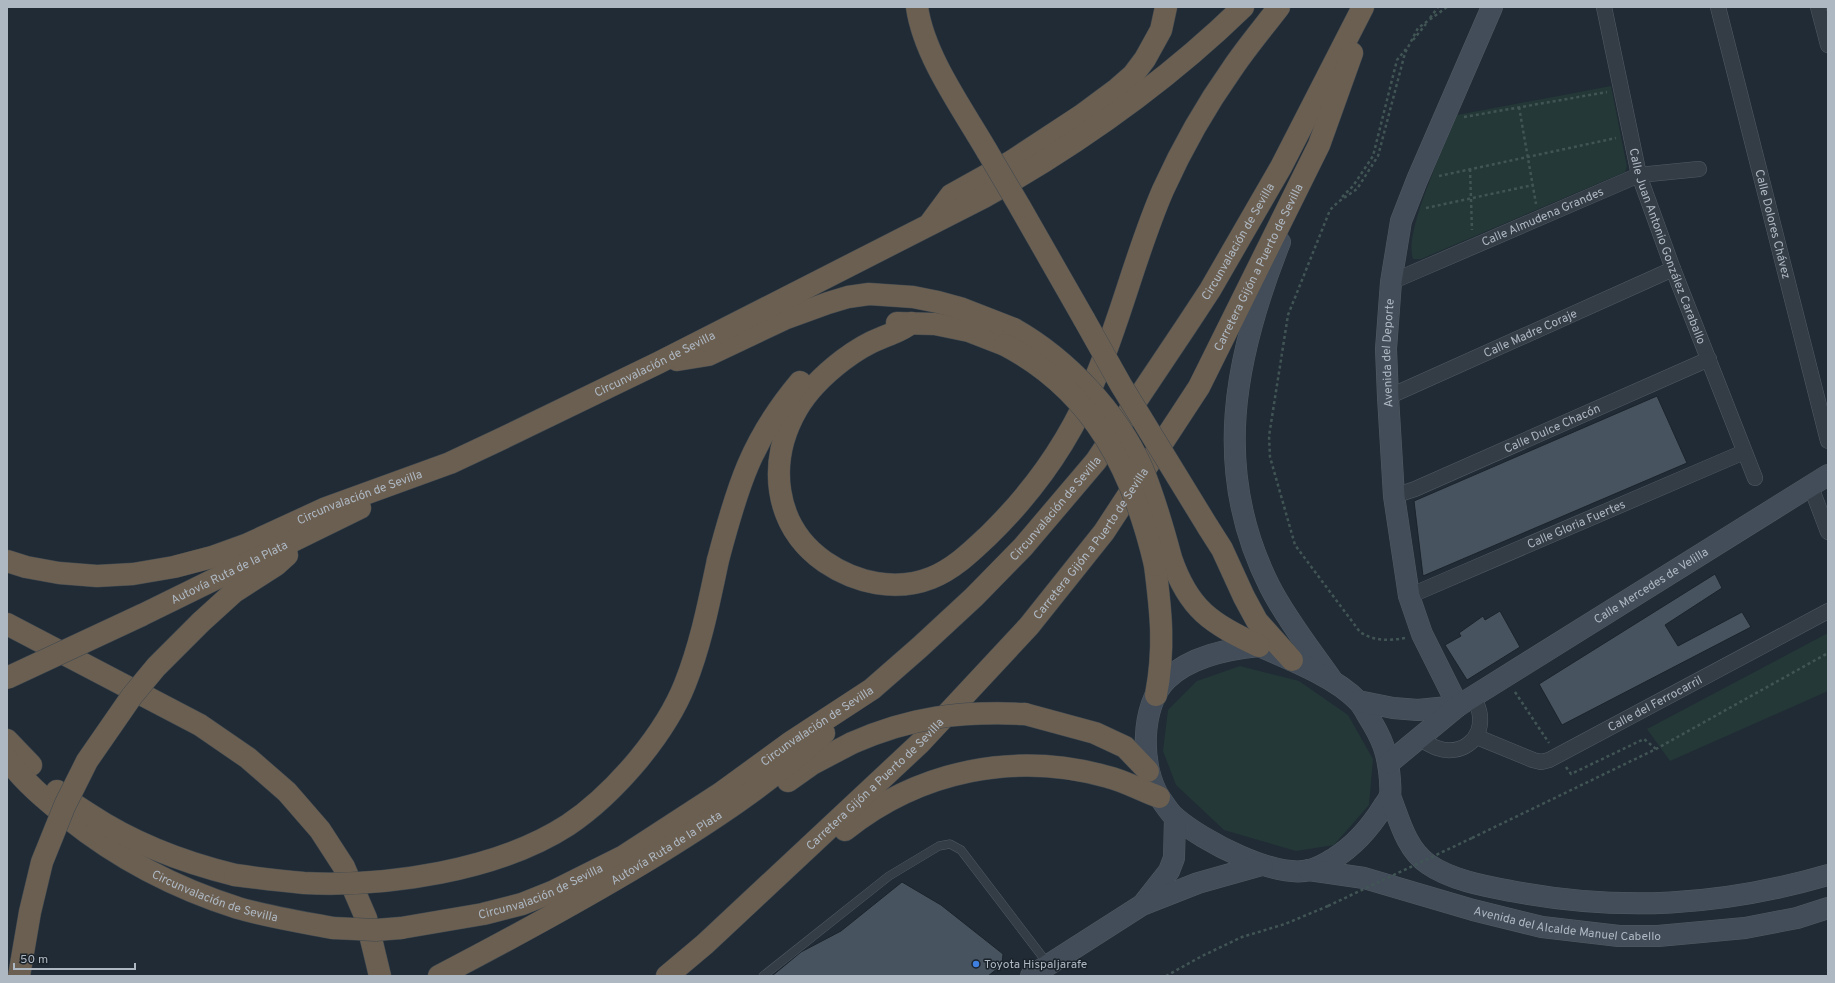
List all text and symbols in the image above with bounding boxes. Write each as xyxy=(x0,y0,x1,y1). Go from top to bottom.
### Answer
street label: Calle Juan Antonio González Caraballo xyxy=(1625,147,1709,347)
street label: Calle Dolores Chávez xyxy=(1750,168,1794,281)
street label: Circunvalación de Sevilla xyxy=(1198,180,1279,304)
street label: Carretera Gijón a Puerto de Sevilla xyxy=(1211,181,1307,354)
street label: Calle Almudena Grandes xyxy=(1479,184,1606,251)
street label: Avenida del Deporte xyxy=(1379,298,1399,408)
street label: Calle Madre Coraje xyxy=(1481,306,1580,362)
street label: Circunvalación de Sevilla xyxy=(592,328,718,402)
street label: Calle Dulce Chacón xyxy=(1502,401,1603,458)
street label: Circunvalación de Sevilla xyxy=(1007,454,1106,565)
street label: Carretera Gijón a Puerto de Sevilla xyxy=(1030,465,1153,623)
street label: Circunvalación de Sevilla xyxy=(295,467,425,529)
street label: Calle Gloria Fuertes xyxy=(1525,497,1628,553)
street label: Autovía Ruta de la Plata xyxy=(168,538,291,609)
street label: Calle Mercedes de Velilla xyxy=(1591,545,1712,628)
street label: Calle del Ferrocarril xyxy=(1605,673,1705,736)
street label: Circunvalación de Sevilla xyxy=(758,683,877,770)
street label: Carretera Gijón a Puerto de Sevilla xyxy=(803,715,948,854)
street label: Autovía Ruta de la Plata xyxy=(608,808,726,889)
street label: Circunvalación de Sevilla xyxy=(477,861,606,924)
street label: Circunvalación de Sevilla xyxy=(149,867,279,926)
street label: Avenida del Alcalde Manuel Cabello xyxy=(1472,903,1661,945)
scale bar xyxy=(14,945,135,971)
text: 50 m xyxy=(20,952,48,968)
place label: Toyota Hispaljarafe xyxy=(984,957,1087,973)
marker: Toyota Hispaljarafe xyxy=(971,959,981,969)

